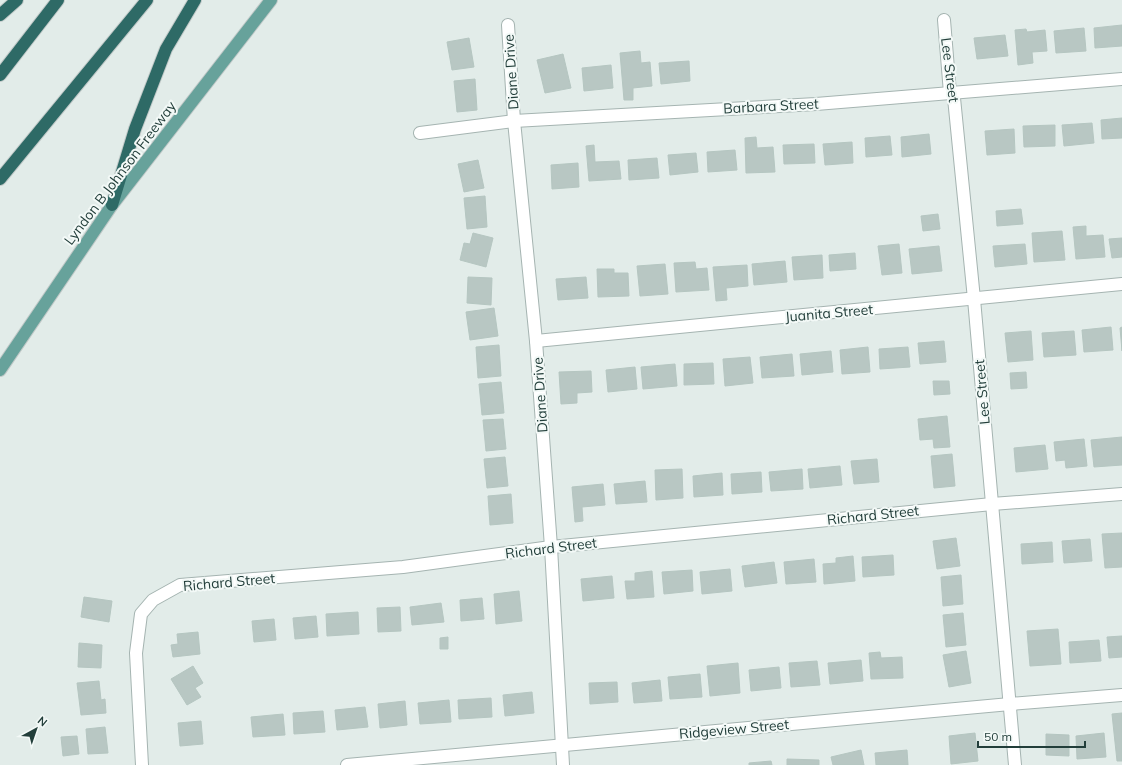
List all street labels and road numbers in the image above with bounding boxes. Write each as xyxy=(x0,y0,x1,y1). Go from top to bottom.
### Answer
street label: Diane Drive xyxy=(499,34,523,110)
street label: Lee Street xyxy=(937,37,963,104)
street label: Barbara Street xyxy=(723,95,819,117)
street label: Lyndon B Johnson Freeway xyxy=(60,97,180,249)
street label: Juanita Street xyxy=(784,300,874,326)
street label: Diane Drive xyxy=(528,357,552,433)
street label: Lee Street xyxy=(970,359,994,425)
street label: Richard Street xyxy=(826,501,920,529)
street label: Richard Street xyxy=(504,533,598,563)
street label: Richard Street xyxy=(182,569,276,595)
street label: Ridgeview Street xyxy=(678,715,790,743)

